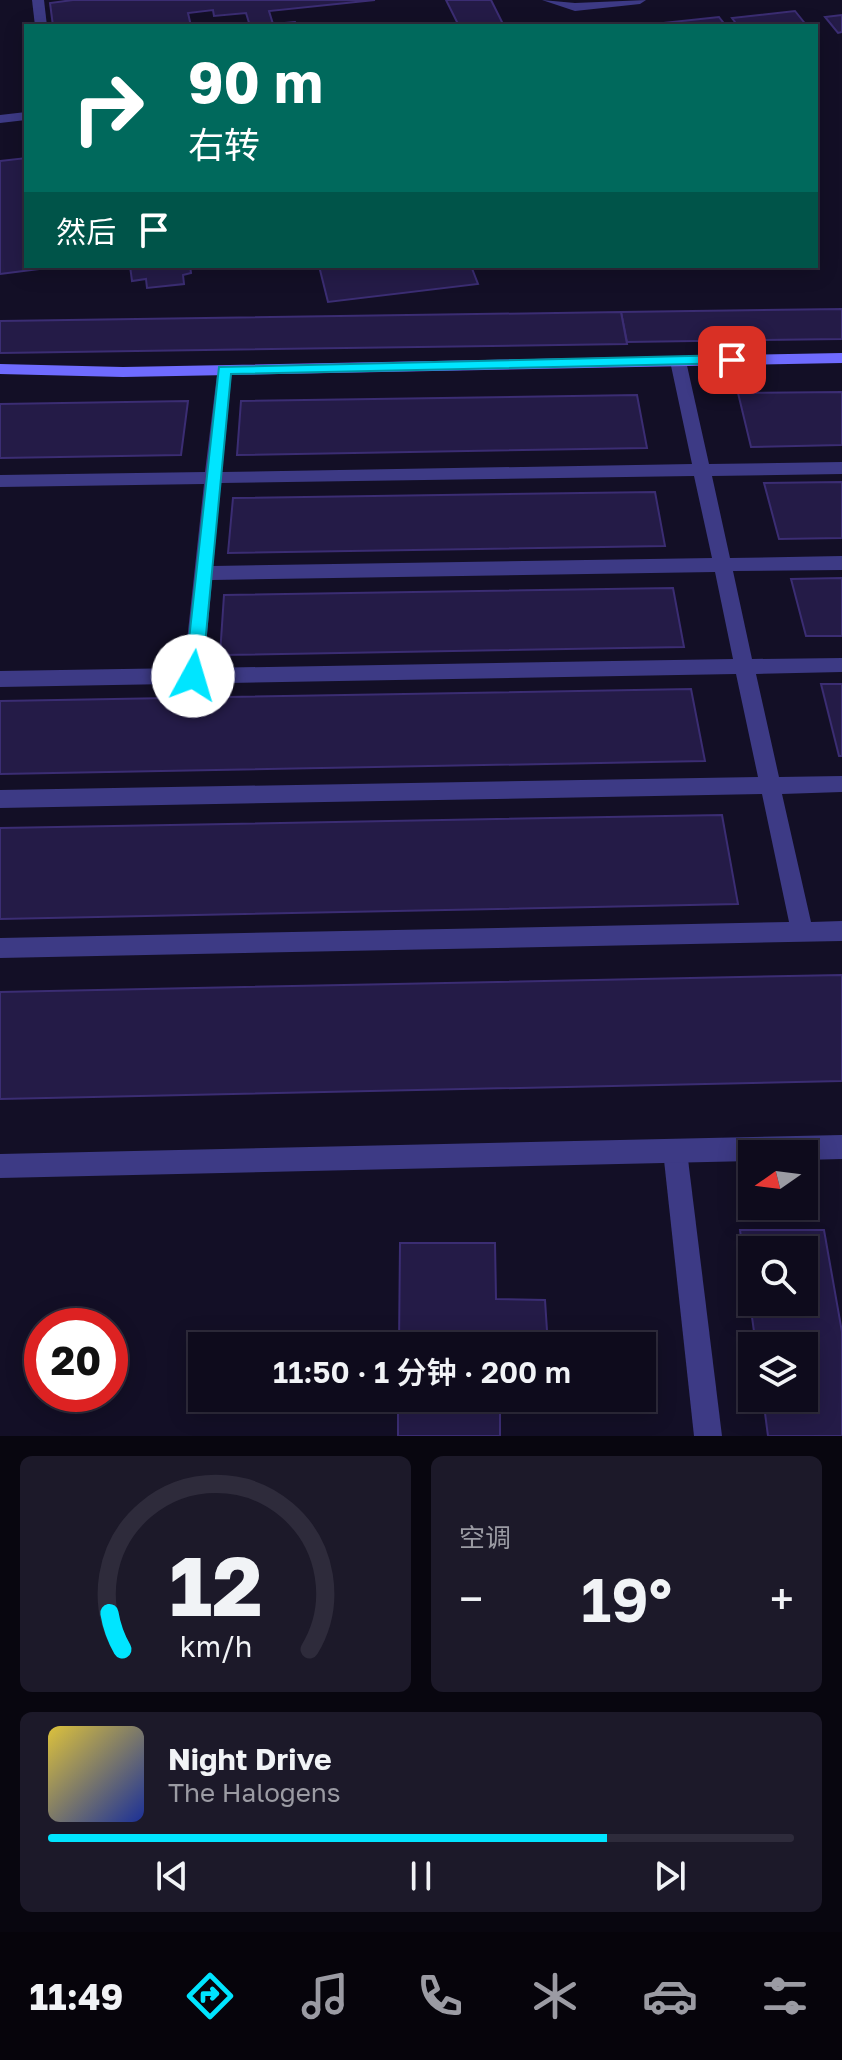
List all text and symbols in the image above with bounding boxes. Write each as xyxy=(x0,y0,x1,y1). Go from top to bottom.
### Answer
text: 90 m xyxy=(188,48,323,115)
icon: right xyxy=(56,56,160,160)
text: 右转 xyxy=(188,123,260,166)
icon: arrive xyxy=(132,208,176,252)
text: 然后 xyxy=(56,214,116,250)
pin xyxy=(698,326,766,394)
icon: arrive xyxy=(710,338,754,382)
position arrow xyxy=(151,634,235,718)
north arrow xyxy=(738,1140,818,1220)
map controls xyxy=(738,1140,818,1412)
button: search xyxy=(738,1236,818,1316)
speed limit sign: 20 xyxy=(24,1308,128,1412)
button: layers xyxy=(738,1332,818,1412)
text: 11:50 · 1 分钟 · 200 m xyxy=(273,1354,571,1390)
text: 空调 xyxy=(459,1522,511,1553)
text: 12 xyxy=(169,1534,262,1634)
text: 19° xyxy=(581,1563,672,1635)
text: − xyxy=(459,1572,483,1625)
text: + xyxy=(770,1572,794,1625)
text: km/h xyxy=(179,1629,252,1663)
text: Night Drive xyxy=(168,1741,332,1777)
text: The Halogens xyxy=(168,1777,341,1808)
icon: previous xyxy=(150,1854,194,1898)
icon: pause xyxy=(399,1854,443,1898)
icon: next xyxy=(648,1854,692,1898)
icon: directions xyxy=(182,1968,238,2024)
icon: music xyxy=(297,1968,353,2024)
icon: phone xyxy=(412,1968,468,2024)
icon: climate xyxy=(527,1968,583,2024)
icon: car xyxy=(642,1968,698,2024)
icon: filters xyxy=(757,1968,813,2024)
text: 11:49 xyxy=(29,1975,123,2018)

